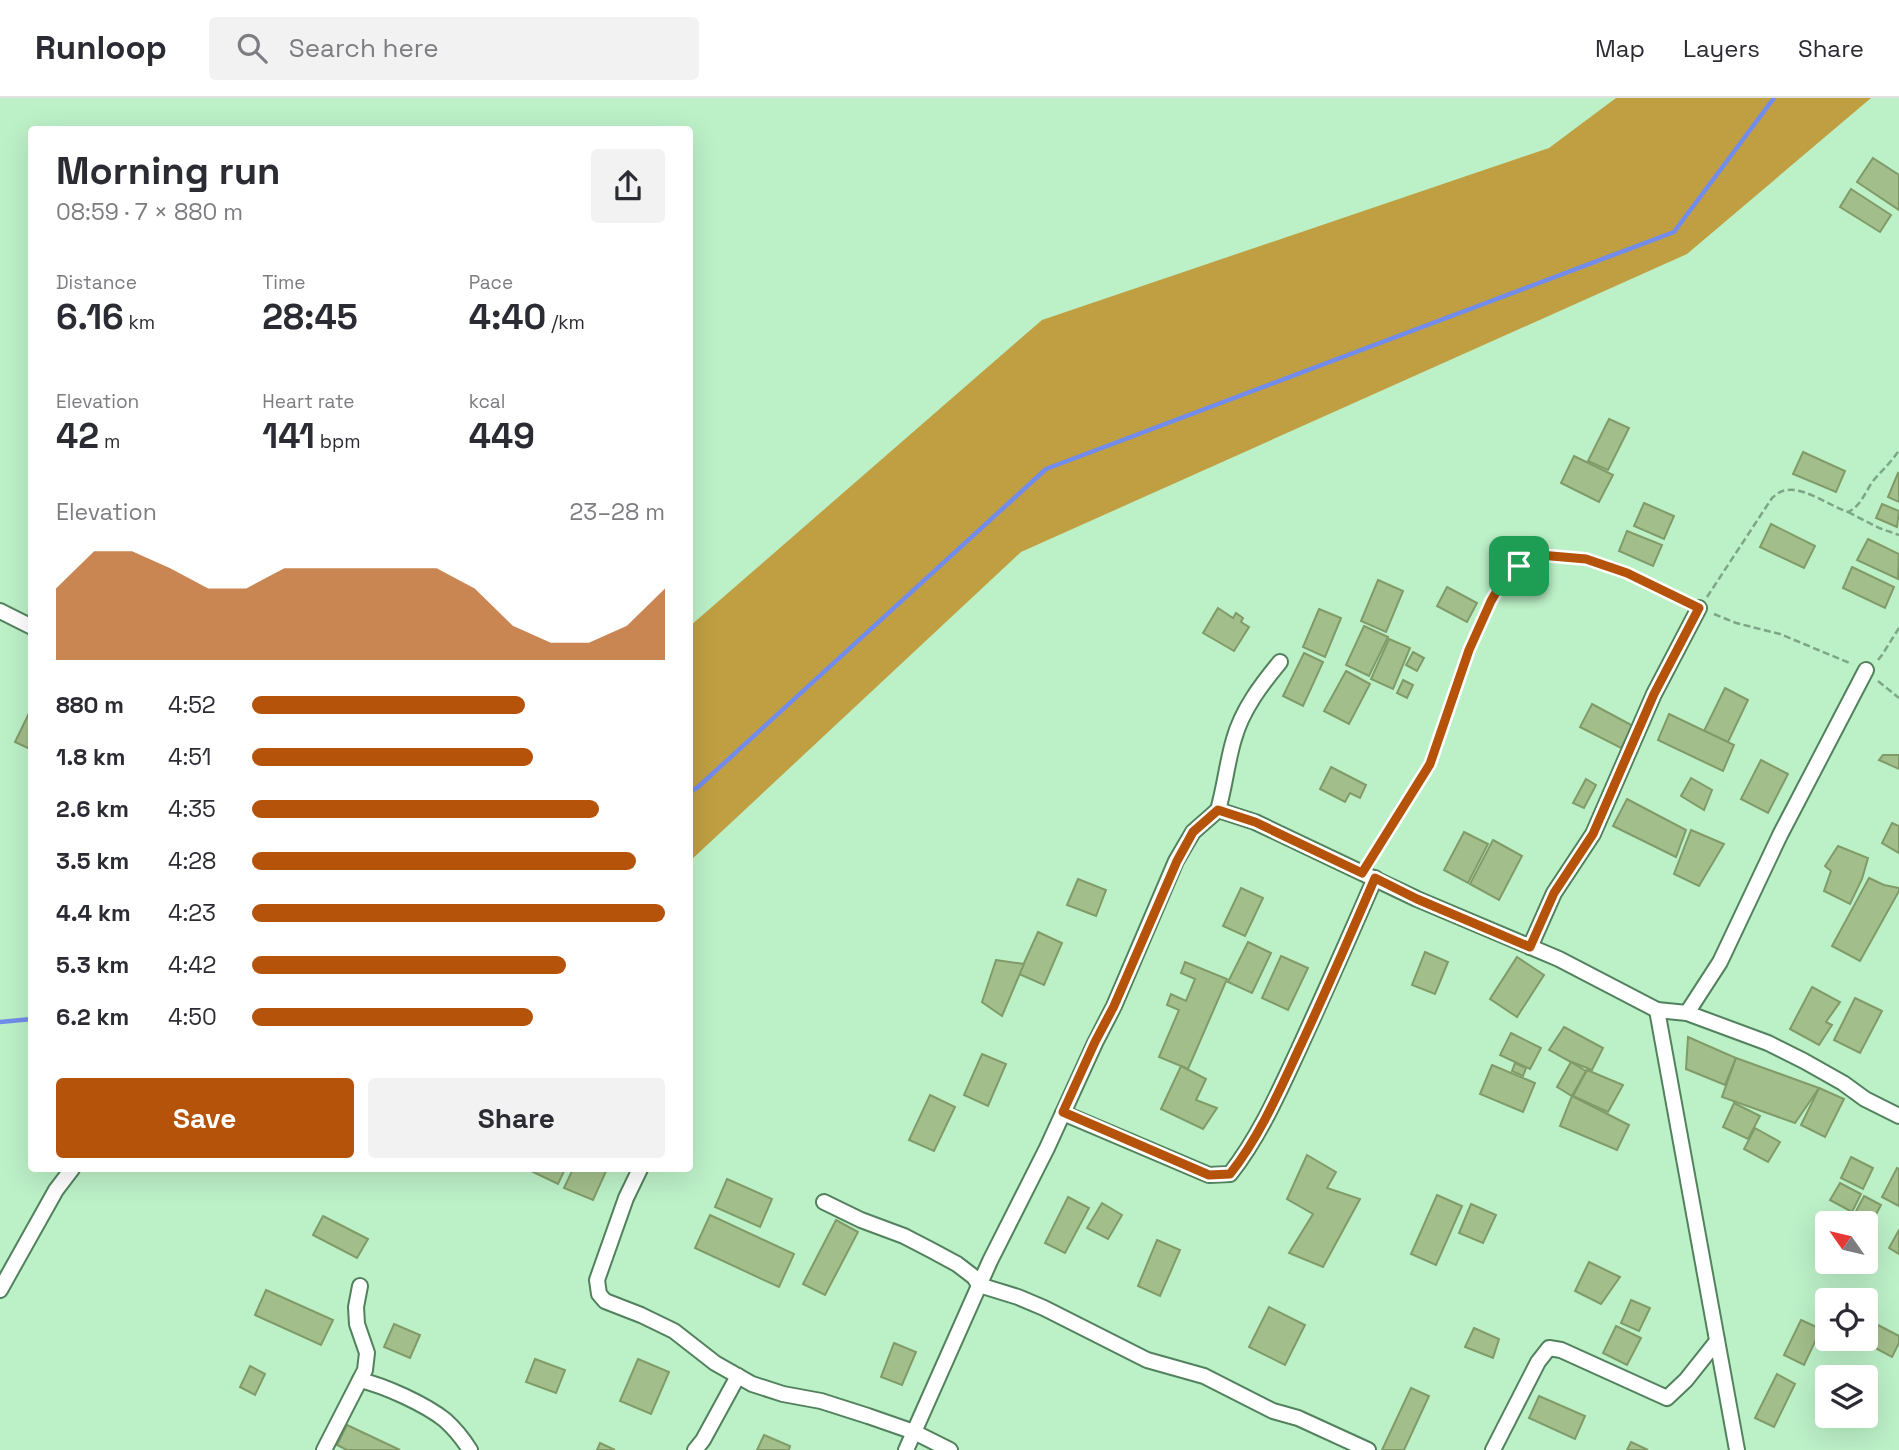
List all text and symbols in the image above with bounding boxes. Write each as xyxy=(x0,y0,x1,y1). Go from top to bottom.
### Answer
search box xyxy=(209,17,699,80)
text: Runloop xyxy=(35,27,167,69)
icon: search xyxy=(233,29,271,67)
text: Search here xyxy=(289,31,439,65)
text: Map xyxy=(1595,33,1645,64)
text: Layers xyxy=(1683,33,1760,64)
text: Share xyxy=(1798,33,1864,64)
text: Morning run xyxy=(56,147,281,195)
button: share xyxy=(591,149,665,223)
text: 08:59 · 7 × 880 m xyxy=(56,197,243,227)
text: Distance xyxy=(56,270,137,295)
text: Time xyxy=(262,270,306,295)
text: Pace xyxy=(469,270,513,295)
text: 6.16 xyxy=(56,295,124,339)
text: 28:45 xyxy=(262,295,358,339)
text: 4:40 xyxy=(469,295,546,339)
text: km xyxy=(124,310,155,335)
text: /km xyxy=(546,310,585,335)
text: Elevation xyxy=(56,389,139,414)
text: Heart rate xyxy=(262,389,355,414)
text: kcal xyxy=(469,389,505,414)
text: 42 xyxy=(56,414,99,458)
text: 141 xyxy=(262,414,315,458)
text: 449 xyxy=(469,414,535,458)
text: m xyxy=(99,429,120,454)
text: bpm xyxy=(315,429,361,454)
text: Elevation xyxy=(56,497,157,527)
text: 23–28 m xyxy=(569,497,665,527)
pin xyxy=(1489,536,1549,596)
icon: arrive xyxy=(1500,547,1538,585)
text: 880 m xyxy=(56,690,124,720)
text: 4:52 xyxy=(168,690,216,720)
text: 1.8 km xyxy=(56,742,126,772)
text: 4:51 xyxy=(168,742,211,772)
text: 2.6 km xyxy=(56,794,129,824)
text: 4:35 xyxy=(168,794,216,824)
text: 3.5 km xyxy=(56,846,129,876)
text: 4:28 xyxy=(168,846,216,876)
text: 4.4 km xyxy=(56,898,131,928)
text: 4:23 xyxy=(168,898,216,928)
text: 5.3 km xyxy=(56,950,129,980)
text: 4:42 xyxy=(168,950,216,980)
text: 6.2 km xyxy=(56,1002,129,1032)
text: 4:50 xyxy=(168,1002,217,1032)
button: Save xyxy=(56,1078,354,1158)
button: Share xyxy=(368,1078,665,1158)
north arrow xyxy=(1815,1211,1878,1274)
map controls xyxy=(1815,1211,1878,1428)
button: locate xyxy=(1815,1288,1878,1351)
button: layers xyxy=(1815,1365,1878,1428)

